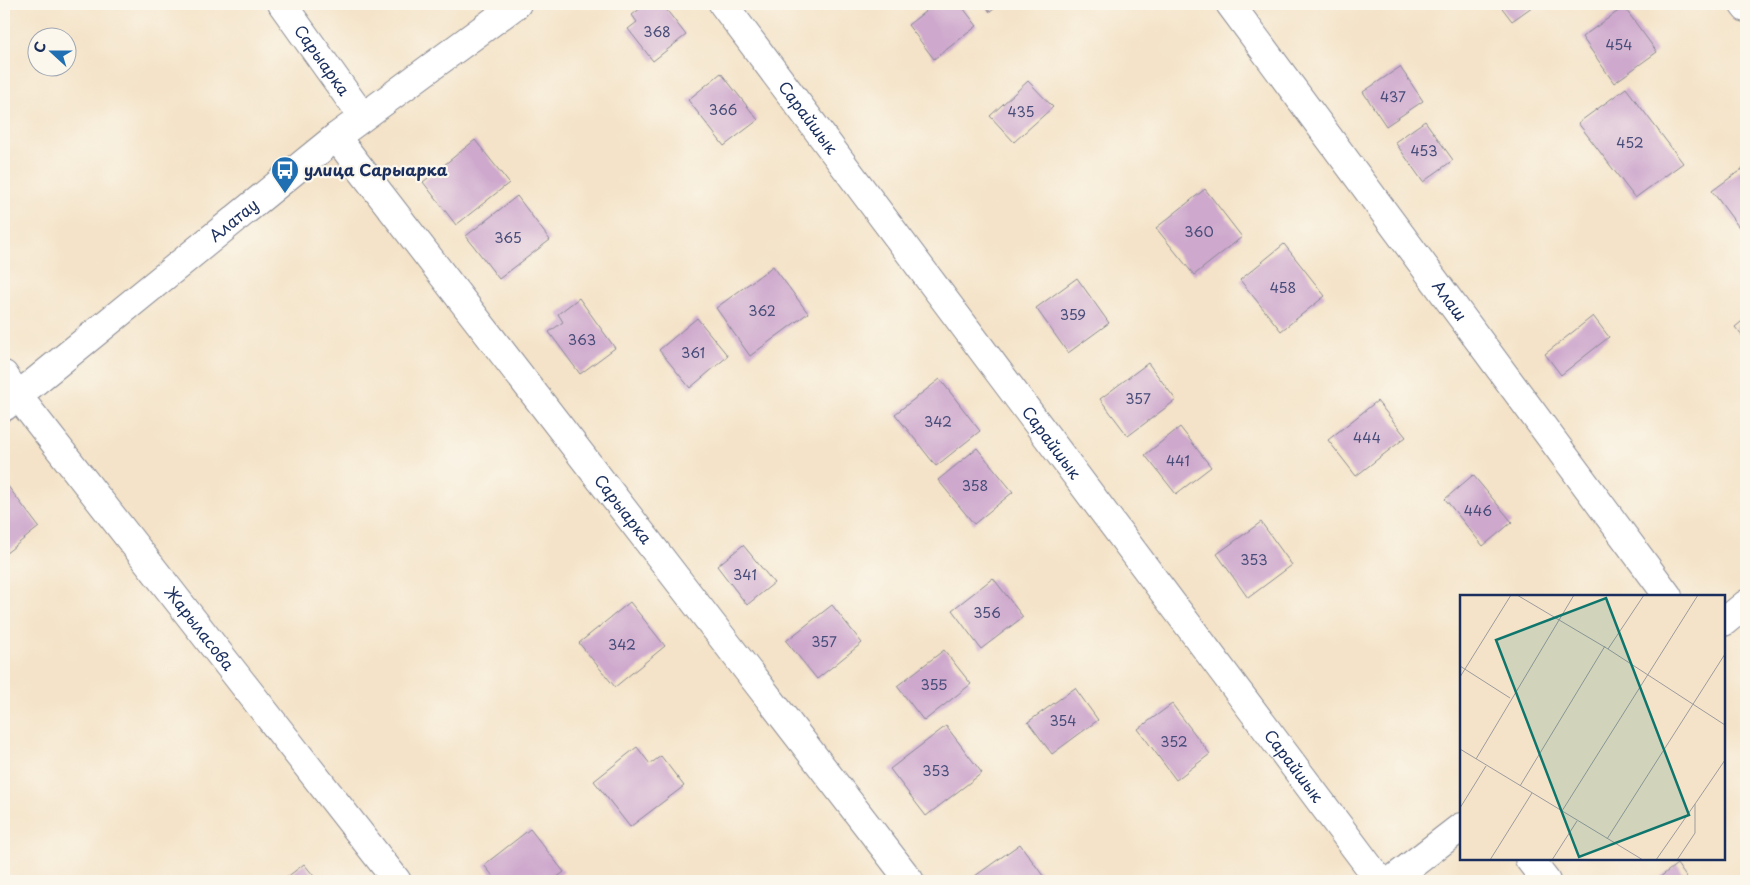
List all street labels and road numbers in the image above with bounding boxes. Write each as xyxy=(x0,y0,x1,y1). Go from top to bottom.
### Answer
street label: Сарыарка xyxy=(289,19,357,100)
street label: Сарайшык xyxy=(774,75,845,159)
street label: Алатау xyxy=(203,192,263,247)
street label: Алаш xyxy=(1427,275,1473,325)
street label: Сарайшык xyxy=(1017,400,1088,484)
street label: Сарыарка xyxy=(589,469,659,548)
street label: Жарыласова xyxy=(160,580,241,675)
street label: Сарайшык xyxy=(1259,724,1330,807)

